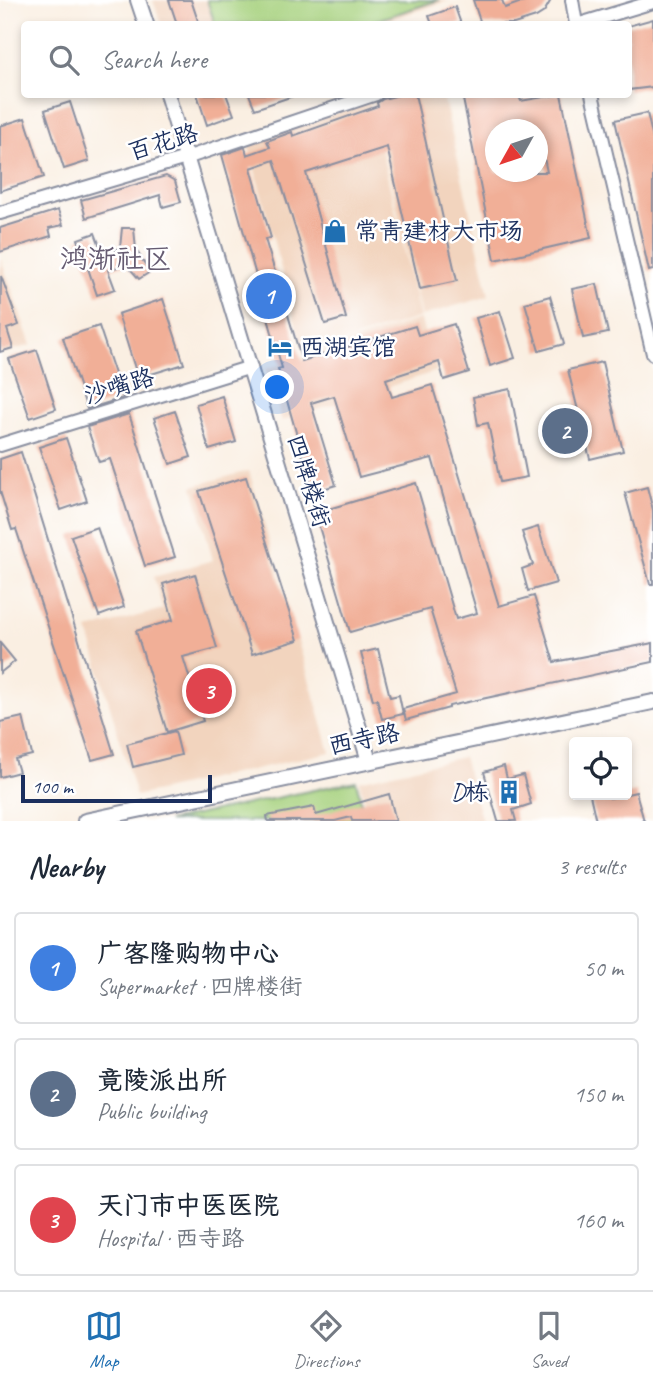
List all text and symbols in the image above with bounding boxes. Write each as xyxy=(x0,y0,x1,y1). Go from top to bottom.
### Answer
search box xyxy=(21,21,632,98)
icon: search xyxy=(45,41,83,79)
text: Search here xyxy=(101,43,207,76)
street label: 百花路 xyxy=(124,117,202,167)
north arrow xyxy=(485,119,548,182)
place label: 常青建材大市场 xyxy=(355,216,523,246)
shop icon: 常青建材大市场 xyxy=(321,217,349,245)
district label: 鸿渐社区 xyxy=(60,241,172,276)
pin: 1 xyxy=(246,270,292,322)
place label: 西湖宾馆 xyxy=(300,332,396,362)
hotel icon: 西湖宾馆 xyxy=(266,333,294,361)
street label: 沙嘴路 xyxy=(80,361,158,411)
your location xyxy=(260,370,294,404)
pin: 2 xyxy=(542,405,588,457)
street label: 四牌楼街 xyxy=(281,431,337,531)
pin: 3 xyxy=(186,665,232,717)
street label: 西寺路 xyxy=(326,717,402,761)
map controls xyxy=(569,737,632,800)
button: locate xyxy=(569,737,632,800)
scale bar xyxy=(21,772,212,804)
text: 100 m xyxy=(32,775,73,799)
place label: D栋 xyxy=(451,777,489,807)
building icon: D栋 xyxy=(495,778,523,806)
text: Nearby xyxy=(28,848,104,886)
text: 3 results xyxy=(558,852,625,881)
text: 广客隆购物中心 xyxy=(97,937,279,970)
text: 1 xyxy=(48,954,58,983)
text: 50 m xyxy=(584,954,623,983)
text: Supermarket · 四牌楼街 xyxy=(97,972,302,1001)
text: 竟陵派出所 xyxy=(97,1064,227,1097)
text: 2 xyxy=(48,1080,58,1109)
text: 150 m xyxy=(574,1080,623,1109)
text: Public building xyxy=(97,1097,206,1126)
text: 天门市中医医院 xyxy=(97,1189,279,1222)
text: 3 xyxy=(48,1206,58,1235)
text: 160 m xyxy=(574,1206,623,1235)
text: Hospital · 西寺路 xyxy=(97,1224,244,1253)
tab: Map xyxy=(85,1307,123,1373)
tab: Directions xyxy=(293,1307,360,1373)
tab: Saved xyxy=(530,1307,568,1373)

